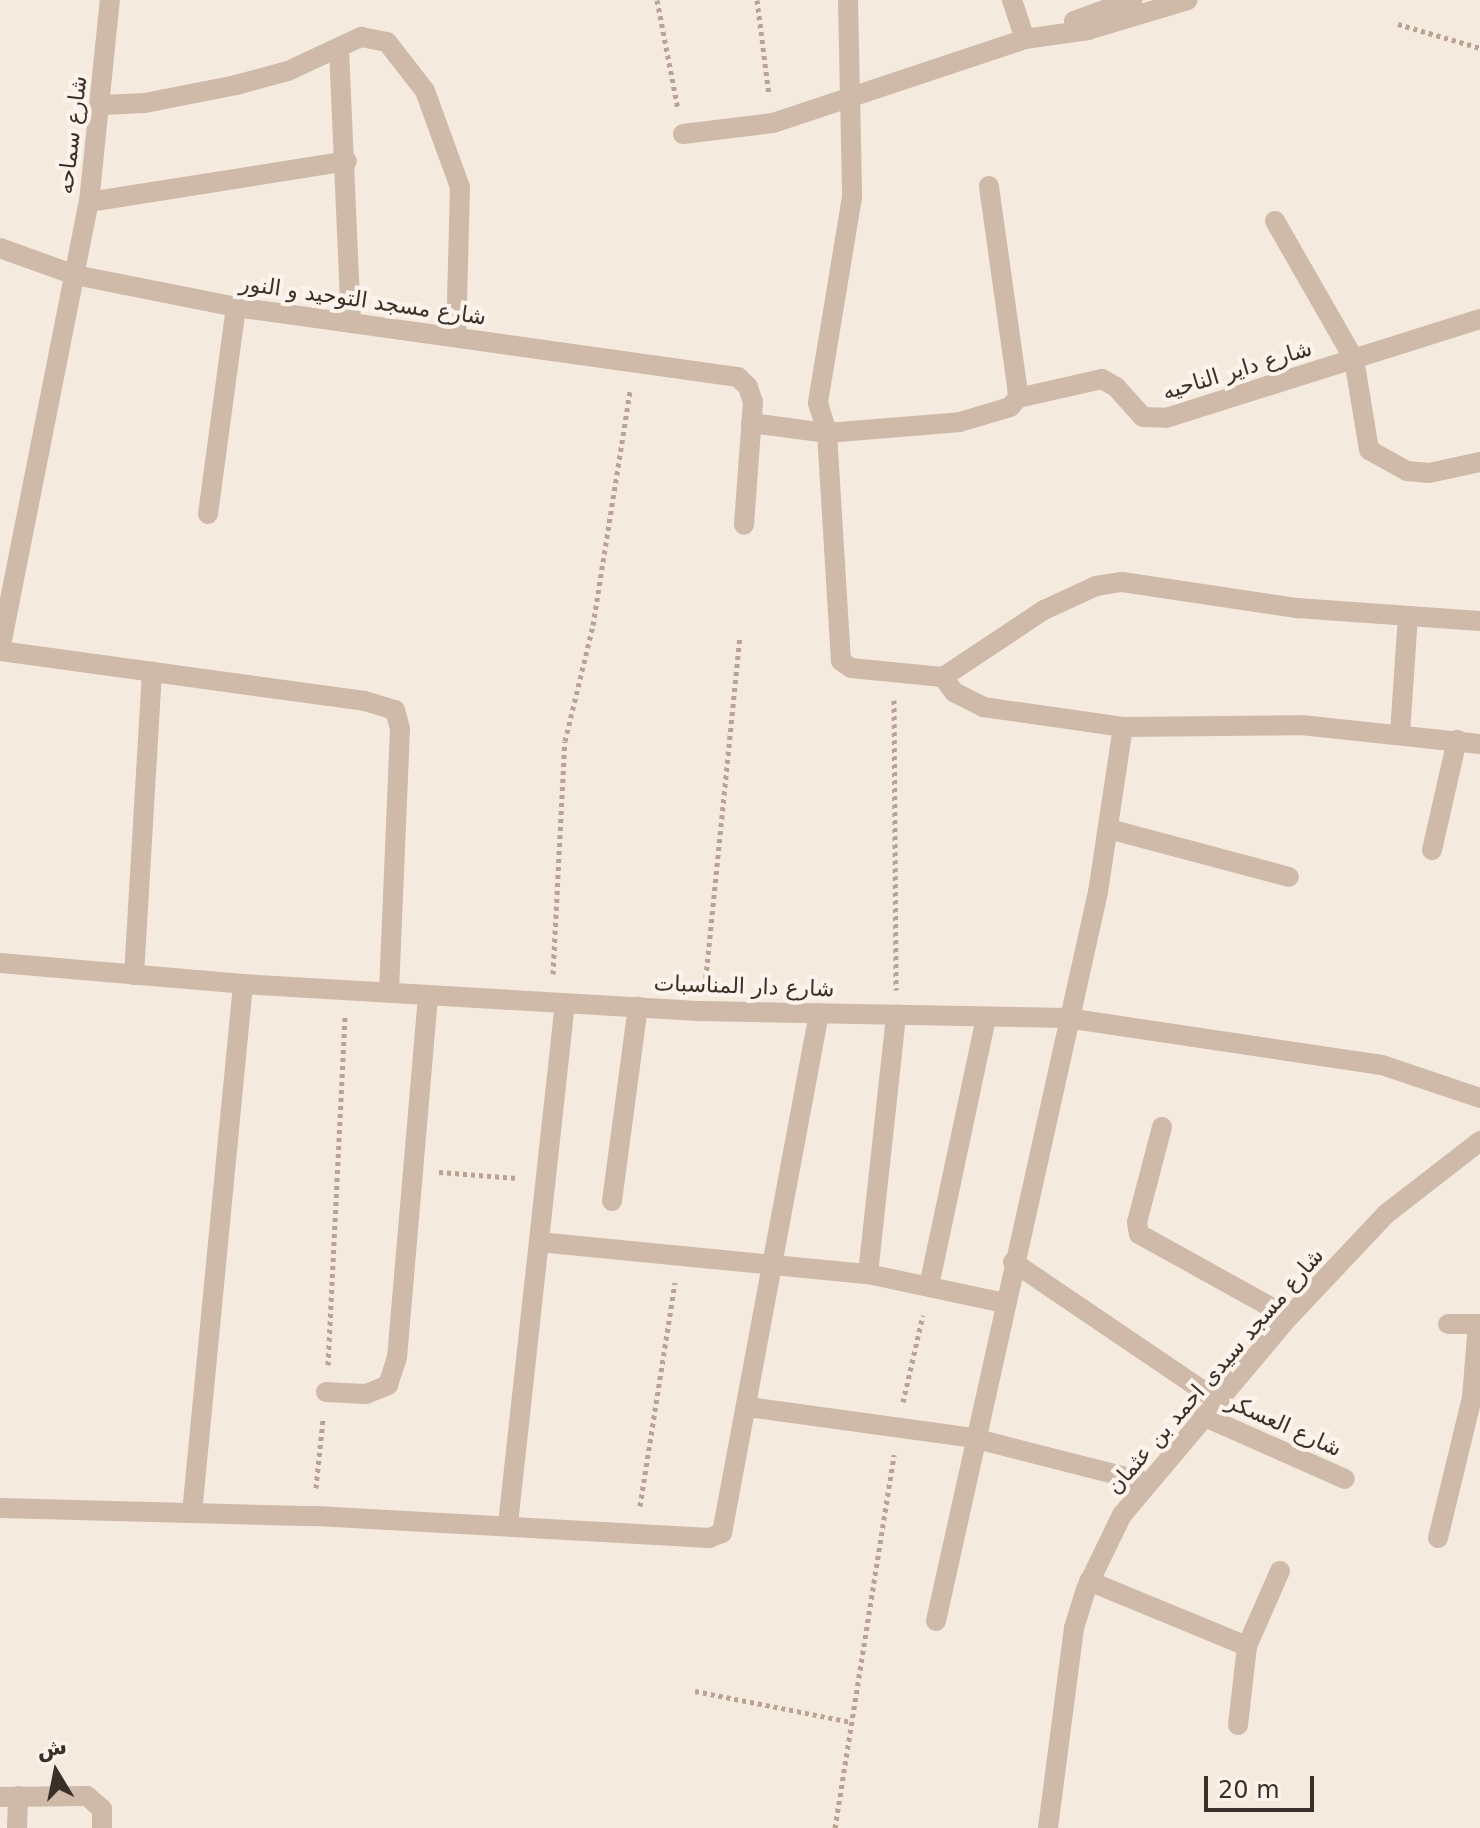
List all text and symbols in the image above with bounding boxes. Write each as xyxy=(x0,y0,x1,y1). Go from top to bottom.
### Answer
street label: شارع سماحه xyxy=(52,74,92,196)
street label: شارع مسجد التوحيد و النور xyxy=(238,270,488,330)
street label: شارع داير الناحيه xyxy=(1159,335,1315,405)
street label: شارع دار المناسبات xyxy=(653,970,835,1002)
street label: شارع مسجد سيدى احمد بن عثمان xyxy=(1101,1243,1329,1499)
street label: شارع العسكر xyxy=(1222,1388,1346,1462)
north arrow xyxy=(16,1732,96,1812)
text: ش xyxy=(35,1733,69,1763)
scale bar xyxy=(1208,1760,1318,1810)
text: 20 m xyxy=(1218,1776,1280,1804)

